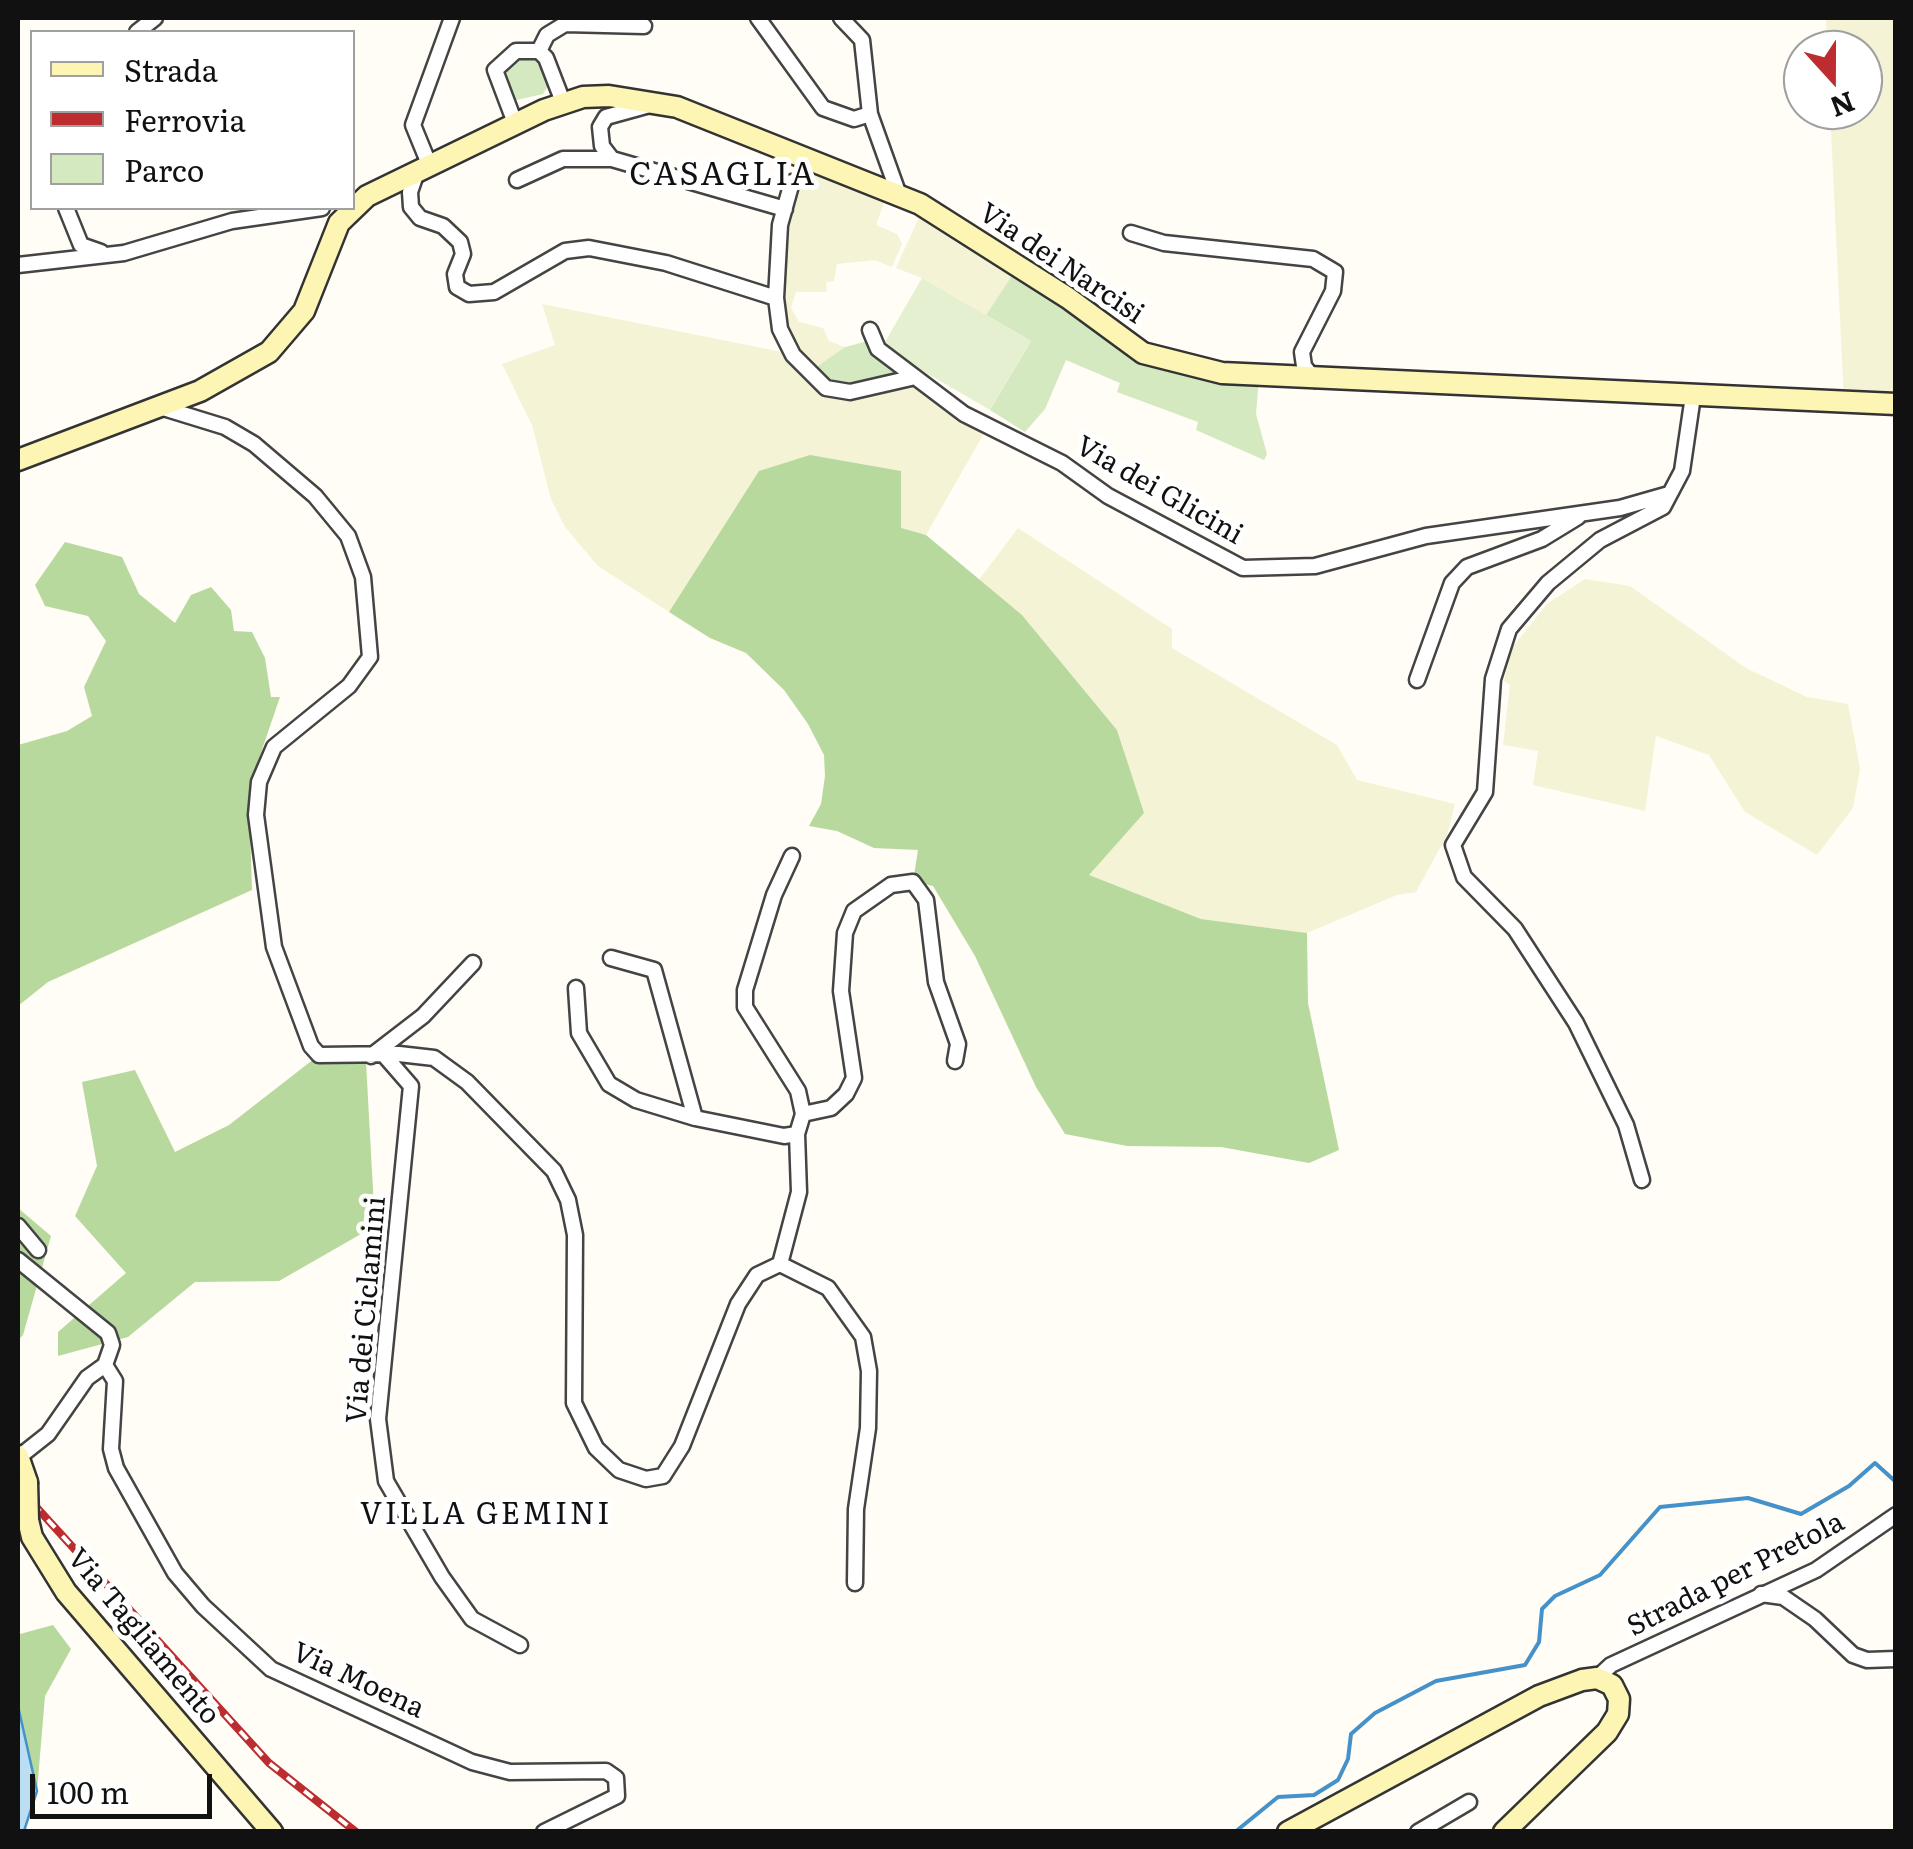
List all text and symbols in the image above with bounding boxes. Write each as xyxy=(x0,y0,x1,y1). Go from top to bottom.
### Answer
legend xyxy=(30,30,355,210)
north arrow xyxy=(1783,30,1883,130)
text: Strada xyxy=(124,47,218,91)
text: N xyxy=(1825,82,1862,130)
text: Ferrovia xyxy=(124,97,246,141)
text: Parco xyxy=(124,147,204,191)
district label: CASAGLIA xyxy=(629,157,817,195)
street label: Via dei Narcisi xyxy=(972,196,1150,332)
street label: Via dei Glicini xyxy=(1069,430,1249,552)
street label: Via dei Ciclamini xyxy=(340,1195,394,1425)
district label: VILLA GEMINI xyxy=(360,1497,612,1533)
street label: Strada per Pretola xyxy=(1622,1506,1850,1644)
street label: Via Tagliamento xyxy=(60,1542,226,1732)
street label: Via Moena xyxy=(287,1636,429,1726)
scale bar xyxy=(35,1754,218,1816)
text: 100 m xyxy=(47,1769,129,1813)

